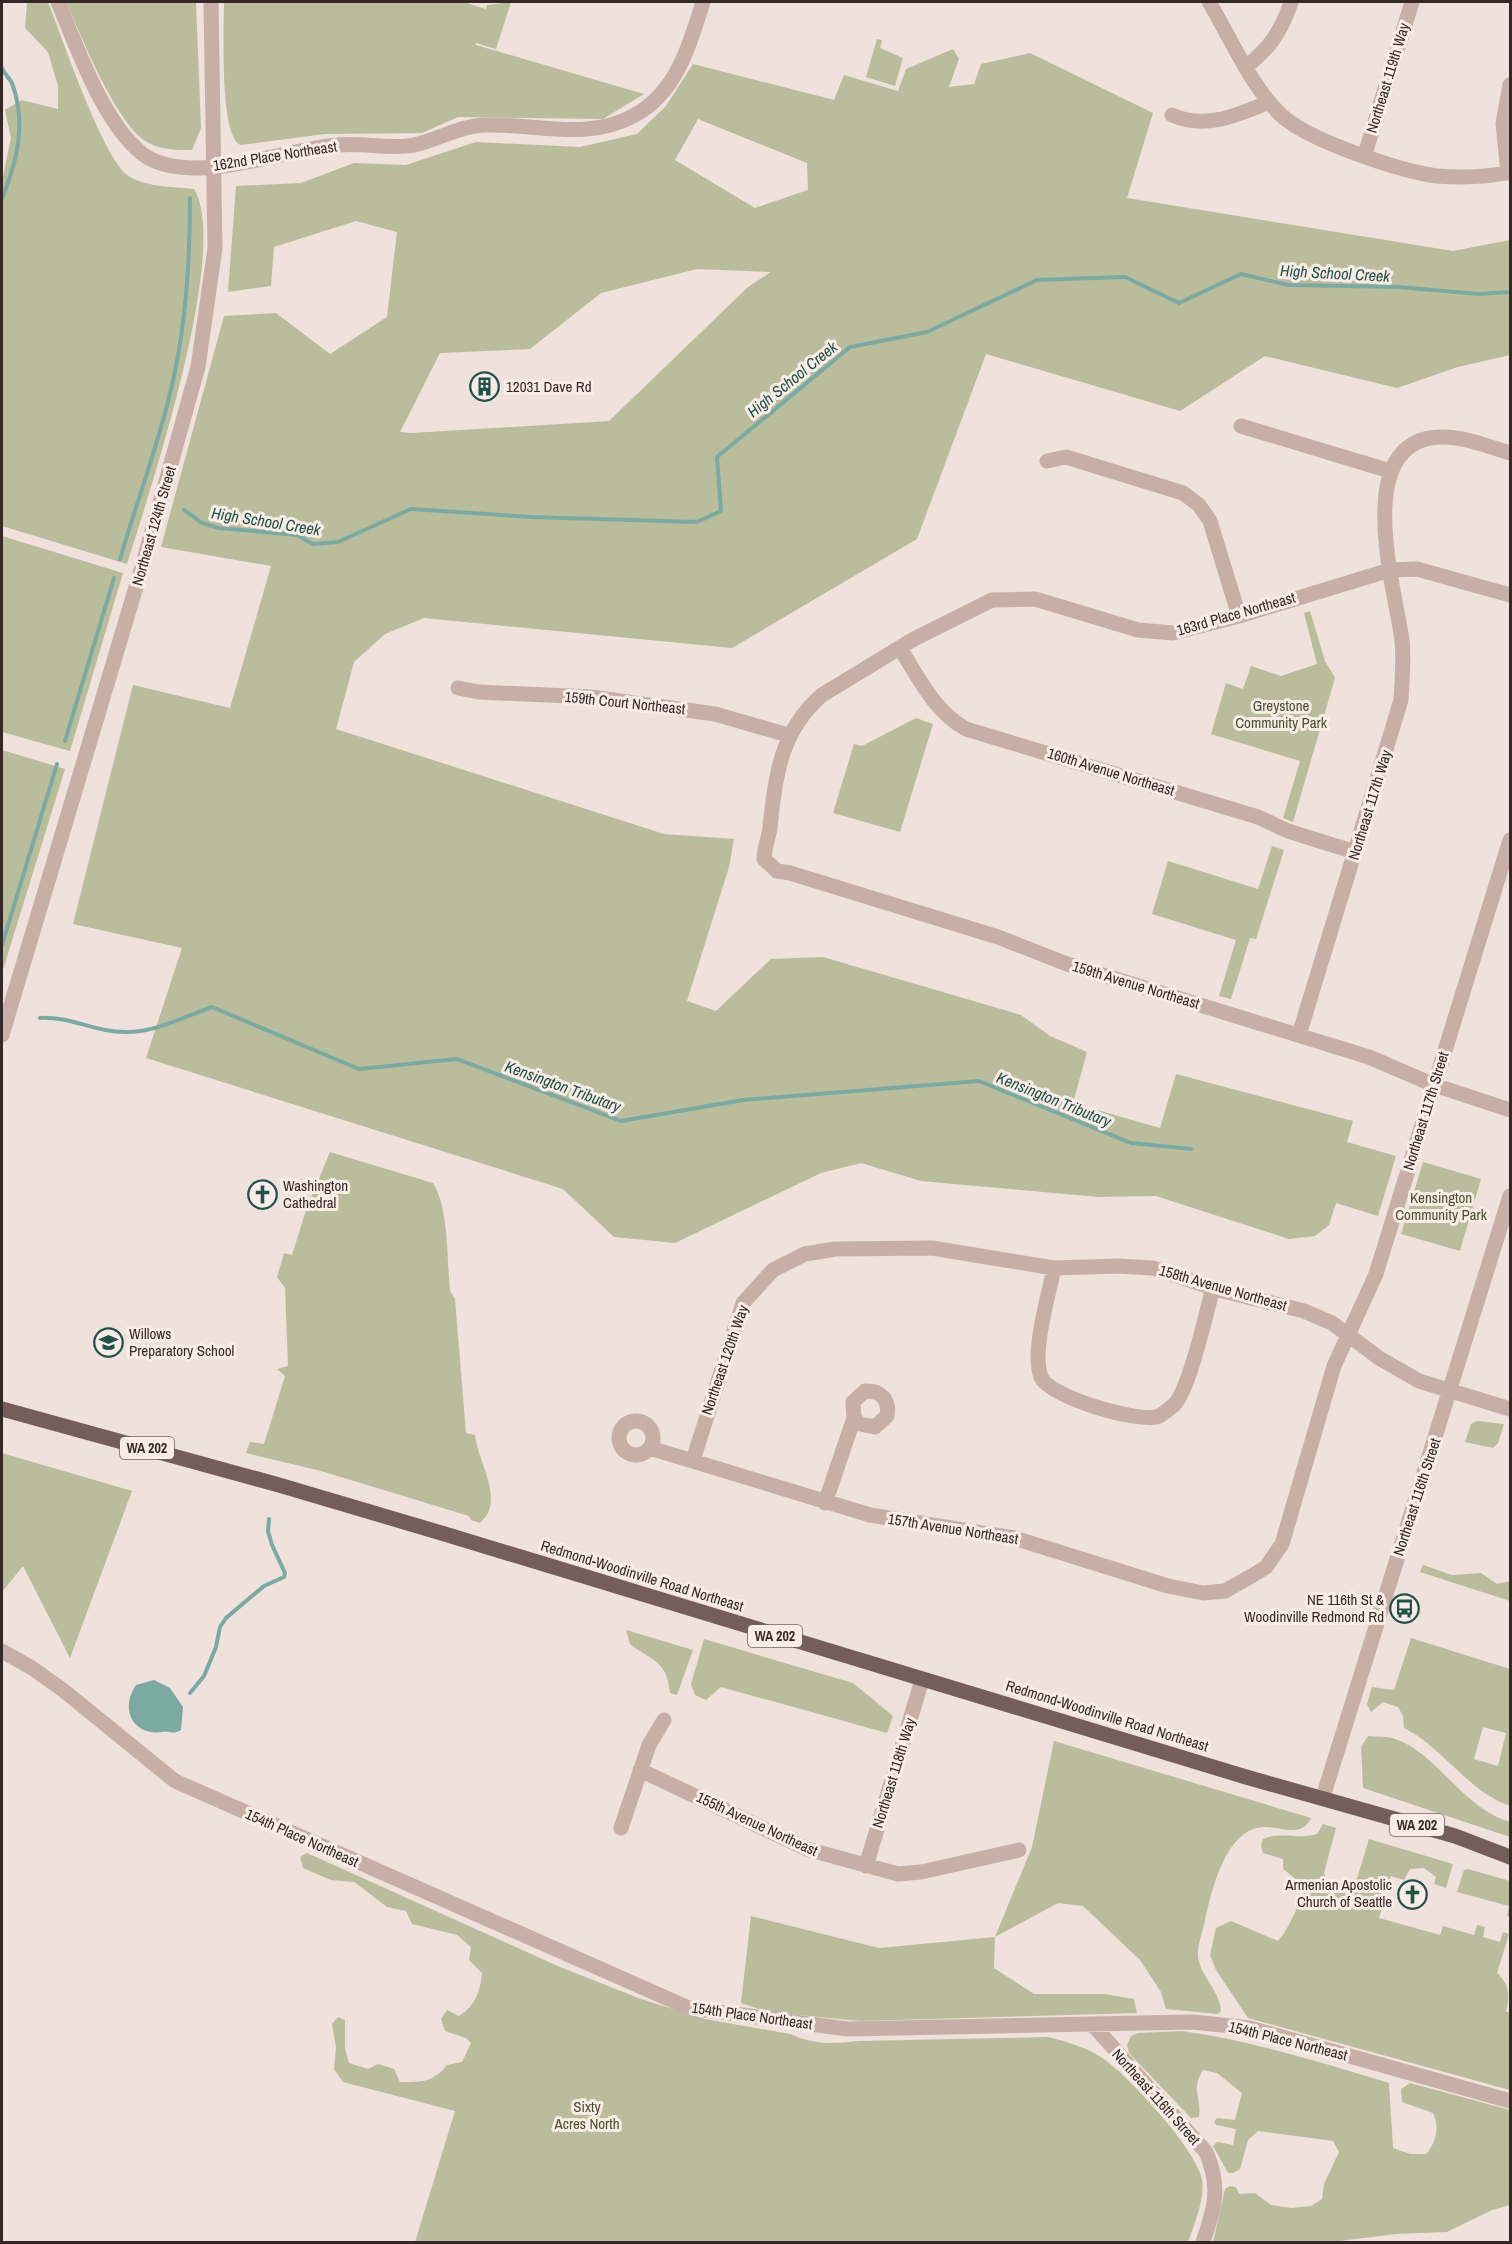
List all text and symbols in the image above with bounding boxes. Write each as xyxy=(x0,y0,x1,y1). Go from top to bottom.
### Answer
street label: Northeast 119th Way xyxy=(1361,19,1415,136)
street label: 162nd Place Northeast xyxy=(211,135,339,176)
water label: High School Creek xyxy=(1279,259,1391,287)
water label: High School Creek xyxy=(742,336,842,422)
building icon: 12031 Dave Rd xyxy=(469,371,501,403)
place label: 12031 Dave Rd xyxy=(506,376,591,397)
street label: Northeast 124th Street xyxy=(126,463,181,588)
water label: High School Creek xyxy=(210,502,323,541)
street label: 163rd Place Northeast xyxy=(1174,586,1298,640)
street label: 159th Court Northeast xyxy=(564,686,687,719)
park label: Greystone Community Park xyxy=(1235,695,1328,733)
street label: 160th Avenue Northeast xyxy=(1045,742,1178,801)
street label: Northeast 117th Way xyxy=(1343,746,1397,863)
street label: 159th Avenue Northeast xyxy=(1070,955,1203,1014)
street label: Northeast 117th Street xyxy=(1398,1048,1454,1173)
water label: Kensington Tributary xyxy=(502,1055,625,1118)
water label: Kensington Tributary xyxy=(993,1066,1116,1133)
place label: Washington Cathedral xyxy=(283,1175,348,1213)
church icon: Washington Cathedral xyxy=(246,1179,278,1211)
park label: Kensington Community Park xyxy=(1395,1187,1488,1225)
street label: 158th Avenue Northeast xyxy=(1157,1259,1290,1316)
street label: Northeast 120th Way xyxy=(696,1301,753,1418)
place label: Willows Preparatory School xyxy=(129,1323,234,1361)
school or university icon: Willows Preparatory School xyxy=(92,1327,124,1359)
street label: Northeast 116th Street xyxy=(1388,1435,1446,1559)
road number: WA 202 xyxy=(120,1437,174,1459)
street label: 157th Avenue Northeast xyxy=(886,1508,1020,1549)
street label: Redmond-Woodinville Road Northeast xyxy=(538,1535,747,1617)
place label: NE 116th St & Woodinville Redmond Rd xyxy=(1244,1589,1385,1627)
bus stop icon: NE 116th St & Woodinville Redmond Rd xyxy=(1389,1593,1421,1625)
road number: WA 202 xyxy=(748,1625,802,1647)
street label: Redmond-Woodinville Road Northeast xyxy=(1003,1675,1212,1757)
street label: Northeast 118th Way xyxy=(867,1714,921,1831)
street label: 155th Avenue Northeast xyxy=(693,1786,822,1861)
street label: 154th Place Northeast xyxy=(242,1803,363,1872)
road number: WA 202 xyxy=(1390,1814,1444,1836)
place label: Armenian Apostolic Church of Seattle xyxy=(1284,1874,1392,1912)
church icon: Armenian Apostolic Church of Seattle xyxy=(1397,1878,1429,1910)
street label: 154th Place Northeast xyxy=(690,1997,814,2034)
street label: 154th Place Northeast xyxy=(1227,2016,1350,2066)
street label: Northeast 116th Street xyxy=(1107,2044,1206,2150)
park label: Sixty Acres North xyxy=(554,2096,619,2134)

